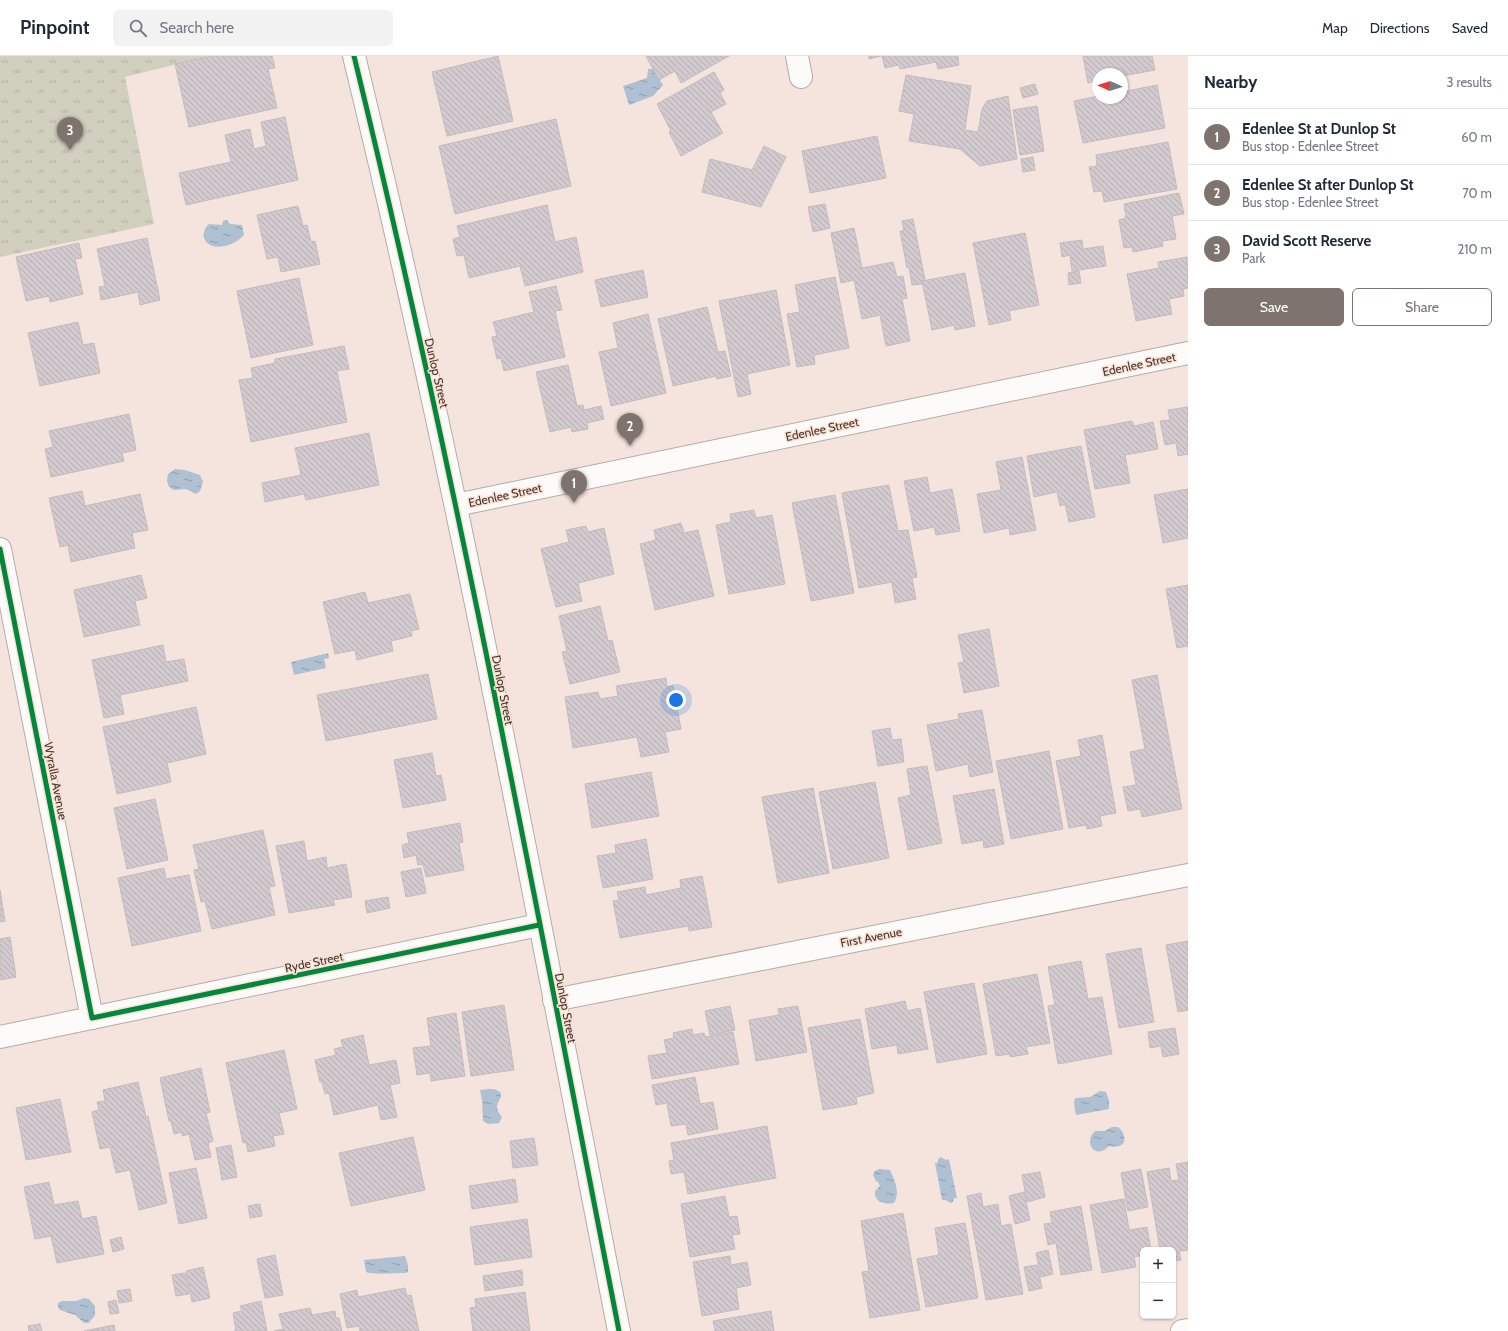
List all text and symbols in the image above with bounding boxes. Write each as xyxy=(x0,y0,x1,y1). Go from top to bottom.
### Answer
search box xyxy=(113,10,393,46)
text: Pinpoint xyxy=(20,16,89,39)
icon: search xyxy=(127,17,149,39)
text: Search here xyxy=(159,19,234,37)
text: Map xyxy=(1322,19,1348,37)
text: Directions xyxy=(1370,19,1430,37)
text: Saved xyxy=(1452,19,1488,37)
north arrow xyxy=(1092,68,1128,104)
text: Nearby xyxy=(1204,72,1257,92)
text: 3 results xyxy=(1446,74,1492,90)
pin: 3 xyxy=(57,117,83,150)
text: Edenlee St at Dunlop St xyxy=(1242,120,1396,138)
text: 1 xyxy=(1215,129,1219,145)
text: 60 m xyxy=(1461,129,1492,145)
text: Bus stop · Edenlee Street xyxy=(1242,138,1379,154)
text: Edenlee St after Dunlop St xyxy=(1242,176,1414,194)
text: 2 xyxy=(1214,185,1220,201)
text: 70 m xyxy=(1462,185,1492,201)
text: Bus stop · Edenlee Street xyxy=(1242,194,1379,210)
text: David Scott Reserve xyxy=(1242,232,1371,250)
text: 3 xyxy=(1213,241,1221,257)
text: 210 m xyxy=(1458,241,1492,257)
text: Park xyxy=(1242,250,1265,266)
button: Save xyxy=(1204,288,1344,326)
button: Share xyxy=(1352,288,1492,326)
street label: Dunlop Street xyxy=(422,337,452,409)
street label: Edenlee Street xyxy=(1101,349,1177,379)
pin: 2 xyxy=(617,413,643,446)
street label: Edenlee Street xyxy=(784,414,860,444)
pin: 1 xyxy=(561,470,587,503)
street label: Edenlee Street xyxy=(467,480,543,510)
street label: Dunlop Street xyxy=(489,654,517,726)
your location xyxy=(666,690,686,710)
street label: Wyralla Avenue xyxy=(41,741,71,821)
street label: First Avenue xyxy=(839,924,903,950)
street label: Ryde Street xyxy=(283,948,345,976)
street label: Dunlop Street xyxy=(552,972,580,1044)
map controls xyxy=(1140,1247,1176,1319)
button: + xyxy=(1140,1247,1176,1283)
button: − xyxy=(1140,1283,1176,1319)

